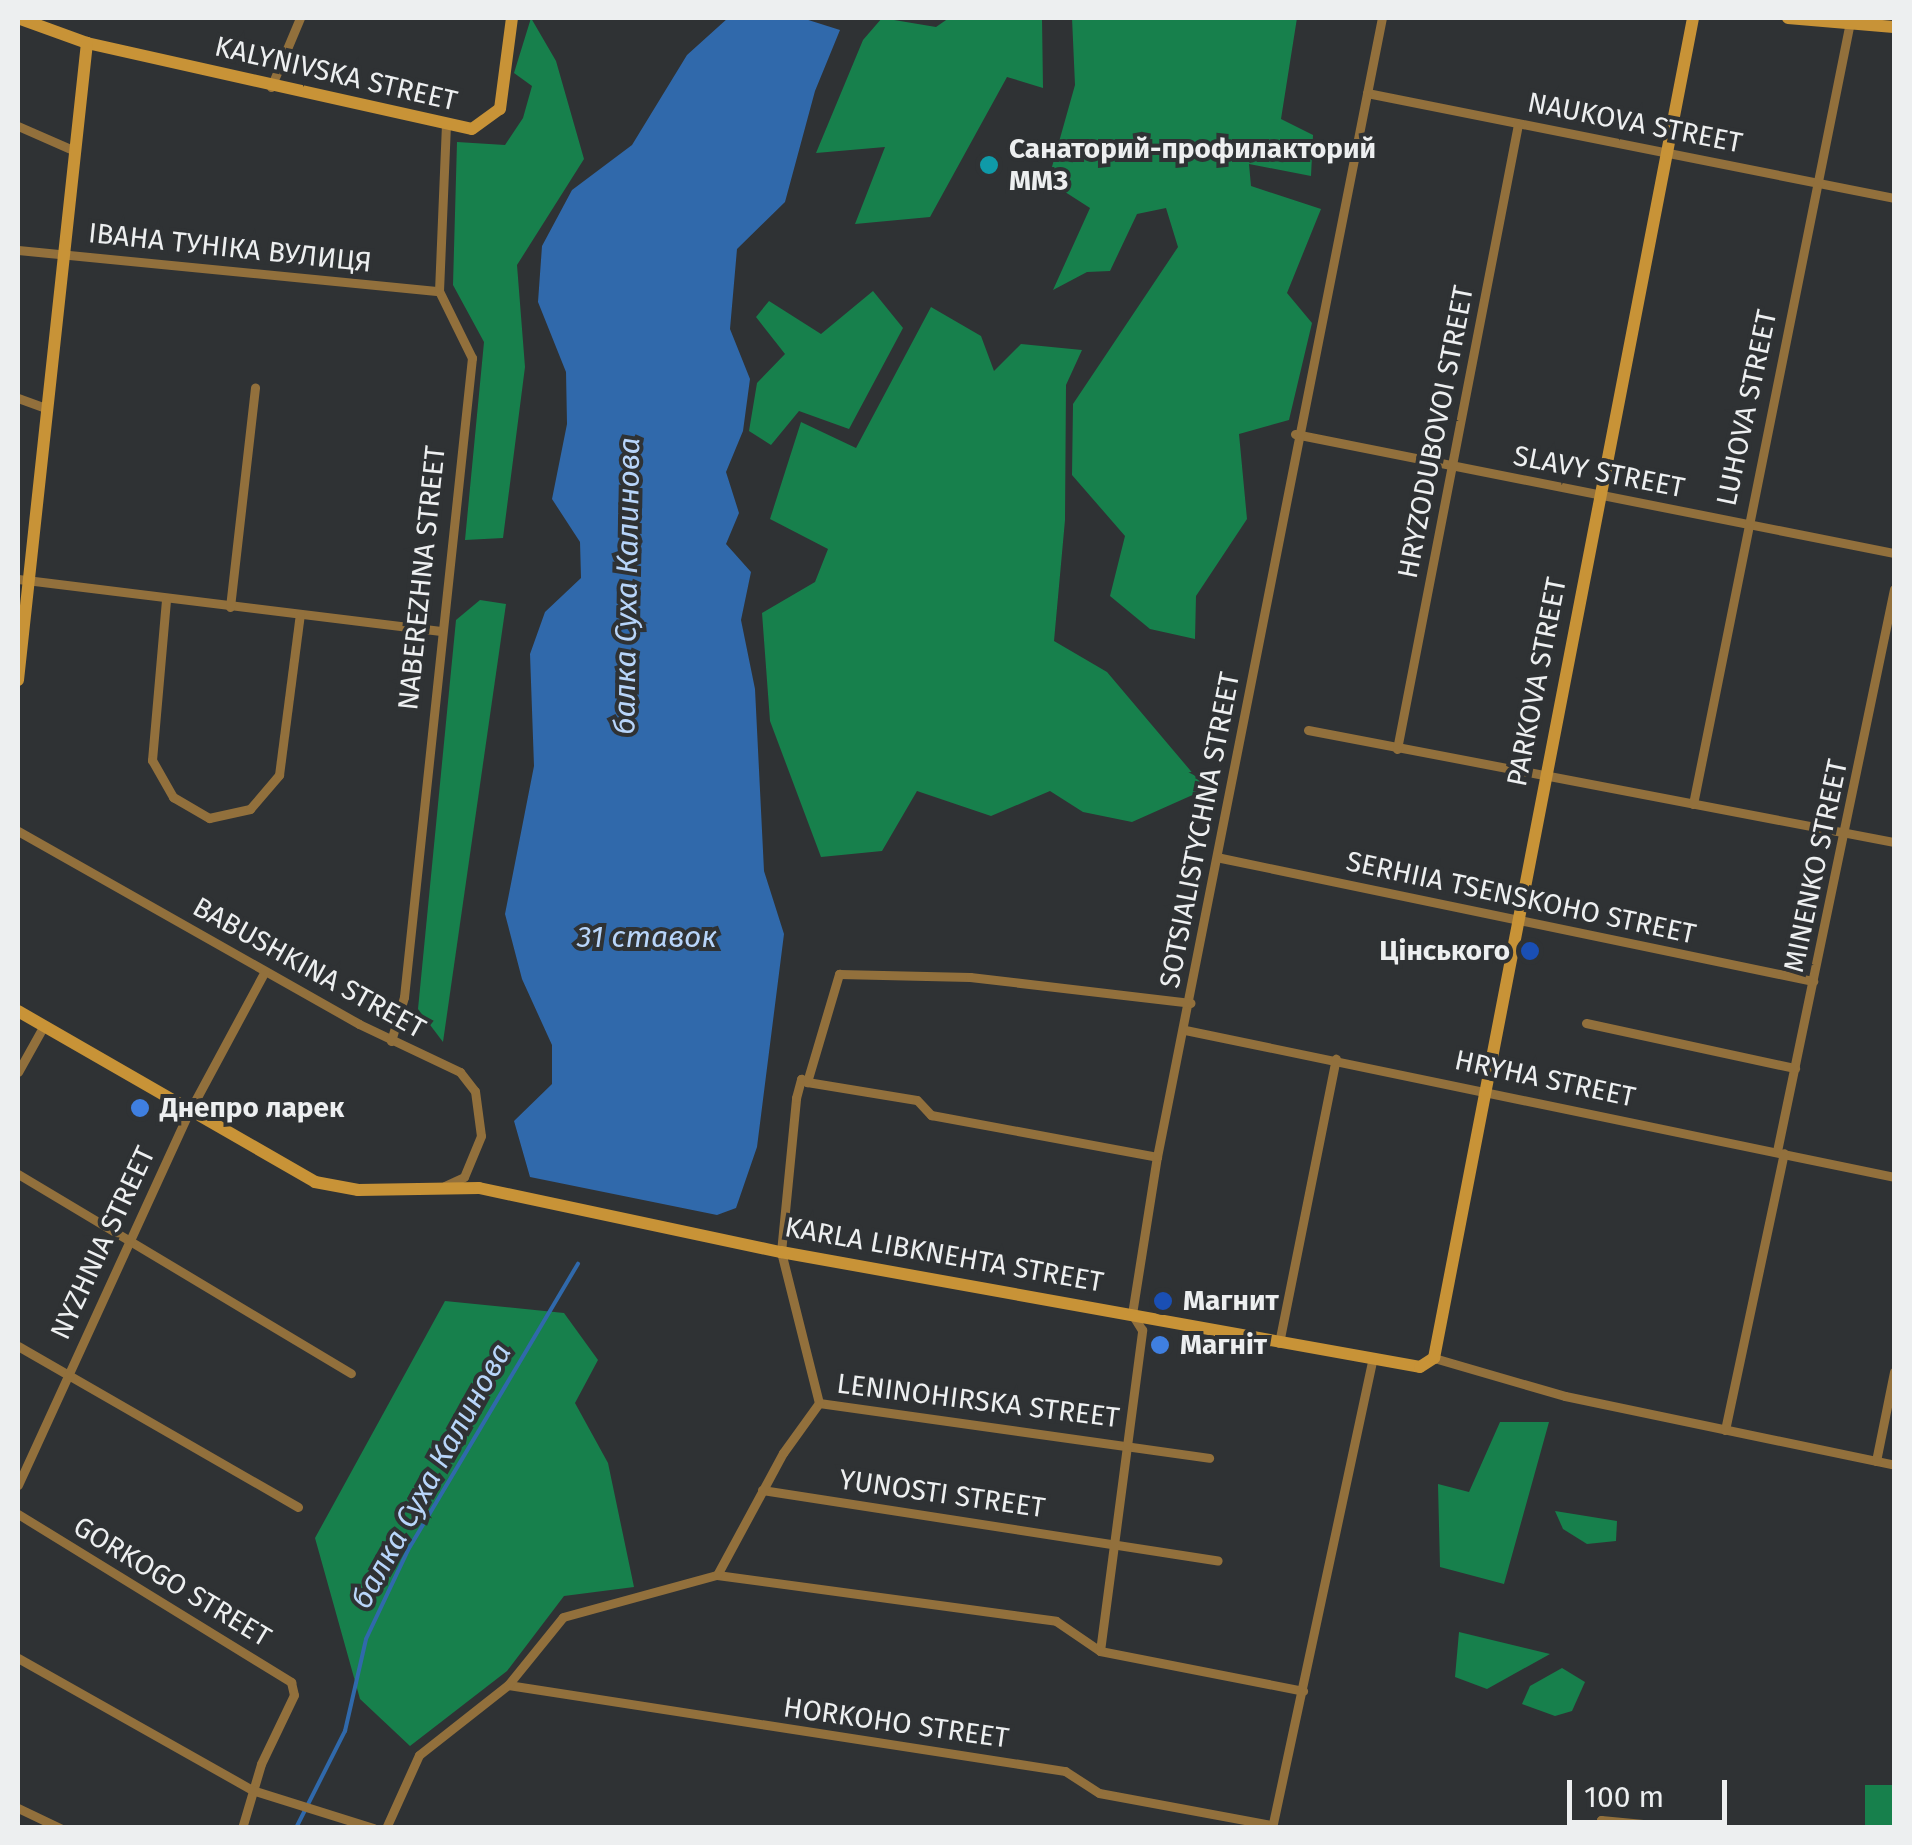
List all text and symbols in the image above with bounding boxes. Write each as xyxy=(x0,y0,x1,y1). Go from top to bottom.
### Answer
street label: KALYNIVSKA STREET xyxy=(212,30,460,118)
street label: NAUKOVA STREET xyxy=(1525,86,1745,160)
place label: Санаторий-профилакторий ММЗ xyxy=(1009,132,1376,198)
marker: Санаторий-профилакторий ММЗ xyxy=(978,154,1000,176)
street label: ІВАНА ТУНІКА ВУЛИЦЯ xyxy=(87,216,373,280)
street label: HRYZODUBOVOI STREET xyxy=(1391,283,1481,581)
street label: LUHOVA STREET xyxy=(1710,307,1784,509)
water label: балка Суха Калинова xyxy=(606,437,648,735)
street label: SLAVY STREET xyxy=(1511,439,1687,505)
street label: NABEREZHNA STREET xyxy=(391,444,453,712)
street label: PARKOVA STREET xyxy=(1500,575,1574,789)
street label: SOTSIALISTYCHNA STREET xyxy=(1153,669,1247,991)
street label: MINENKO STREET xyxy=(1777,757,1855,975)
street label: SERHIIA TSENSKOHO STREET xyxy=(1343,845,1699,951)
street label: BABUSHKINA STREET xyxy=(187,890,431,1046)
water label: 31 ставок xyxy=(577,919,717,955)
place label: Цінського xyxy=(1379,934,1510,968)
marker: Цінського xyxy=(1519,940,1541,962)
street label: HRYHA STREET xyxy=(1452,1043,1638,1115)
place label: Днепро ларек xyxy=(160,1091,344,1125)
marker: Днепро ларек xyxy=(129,1097,151,1119)
street label: NYZHNIA STREET xyxy=(44,1141,162,1345)
street label: KARLA LIBKNEHTA STREET xyxy=(782,1210,1106,1300)
place label: Магнит xyxy=(1183,1284,1279,1318)
marker: Магнит xyxy=(1152,1290,1174,1312)
place label: Магніт xyxy=(1180,1328,1267,1362)
marker: Магніт xyxy=(1149,1334,1171,1356)
water label: балка Суха Калинова xyxy=(343,1337,519,1615)
street label: LENINOHIRSKA STREET xyxy=(835,1367,1121,1435)
street label: YUNOSTI STREET xyxy=(837,1463,1047,1525)
street label: GORKOGO STREET xyxy=(67,1510,277,1654)
street label: HORKOHO STREET xyxy=(781,1691,1011,1755)
scale bar xyxy=(1572,1760,1732,1822)
text: 100 m xyxy=(1584,1779,1664,1815)

